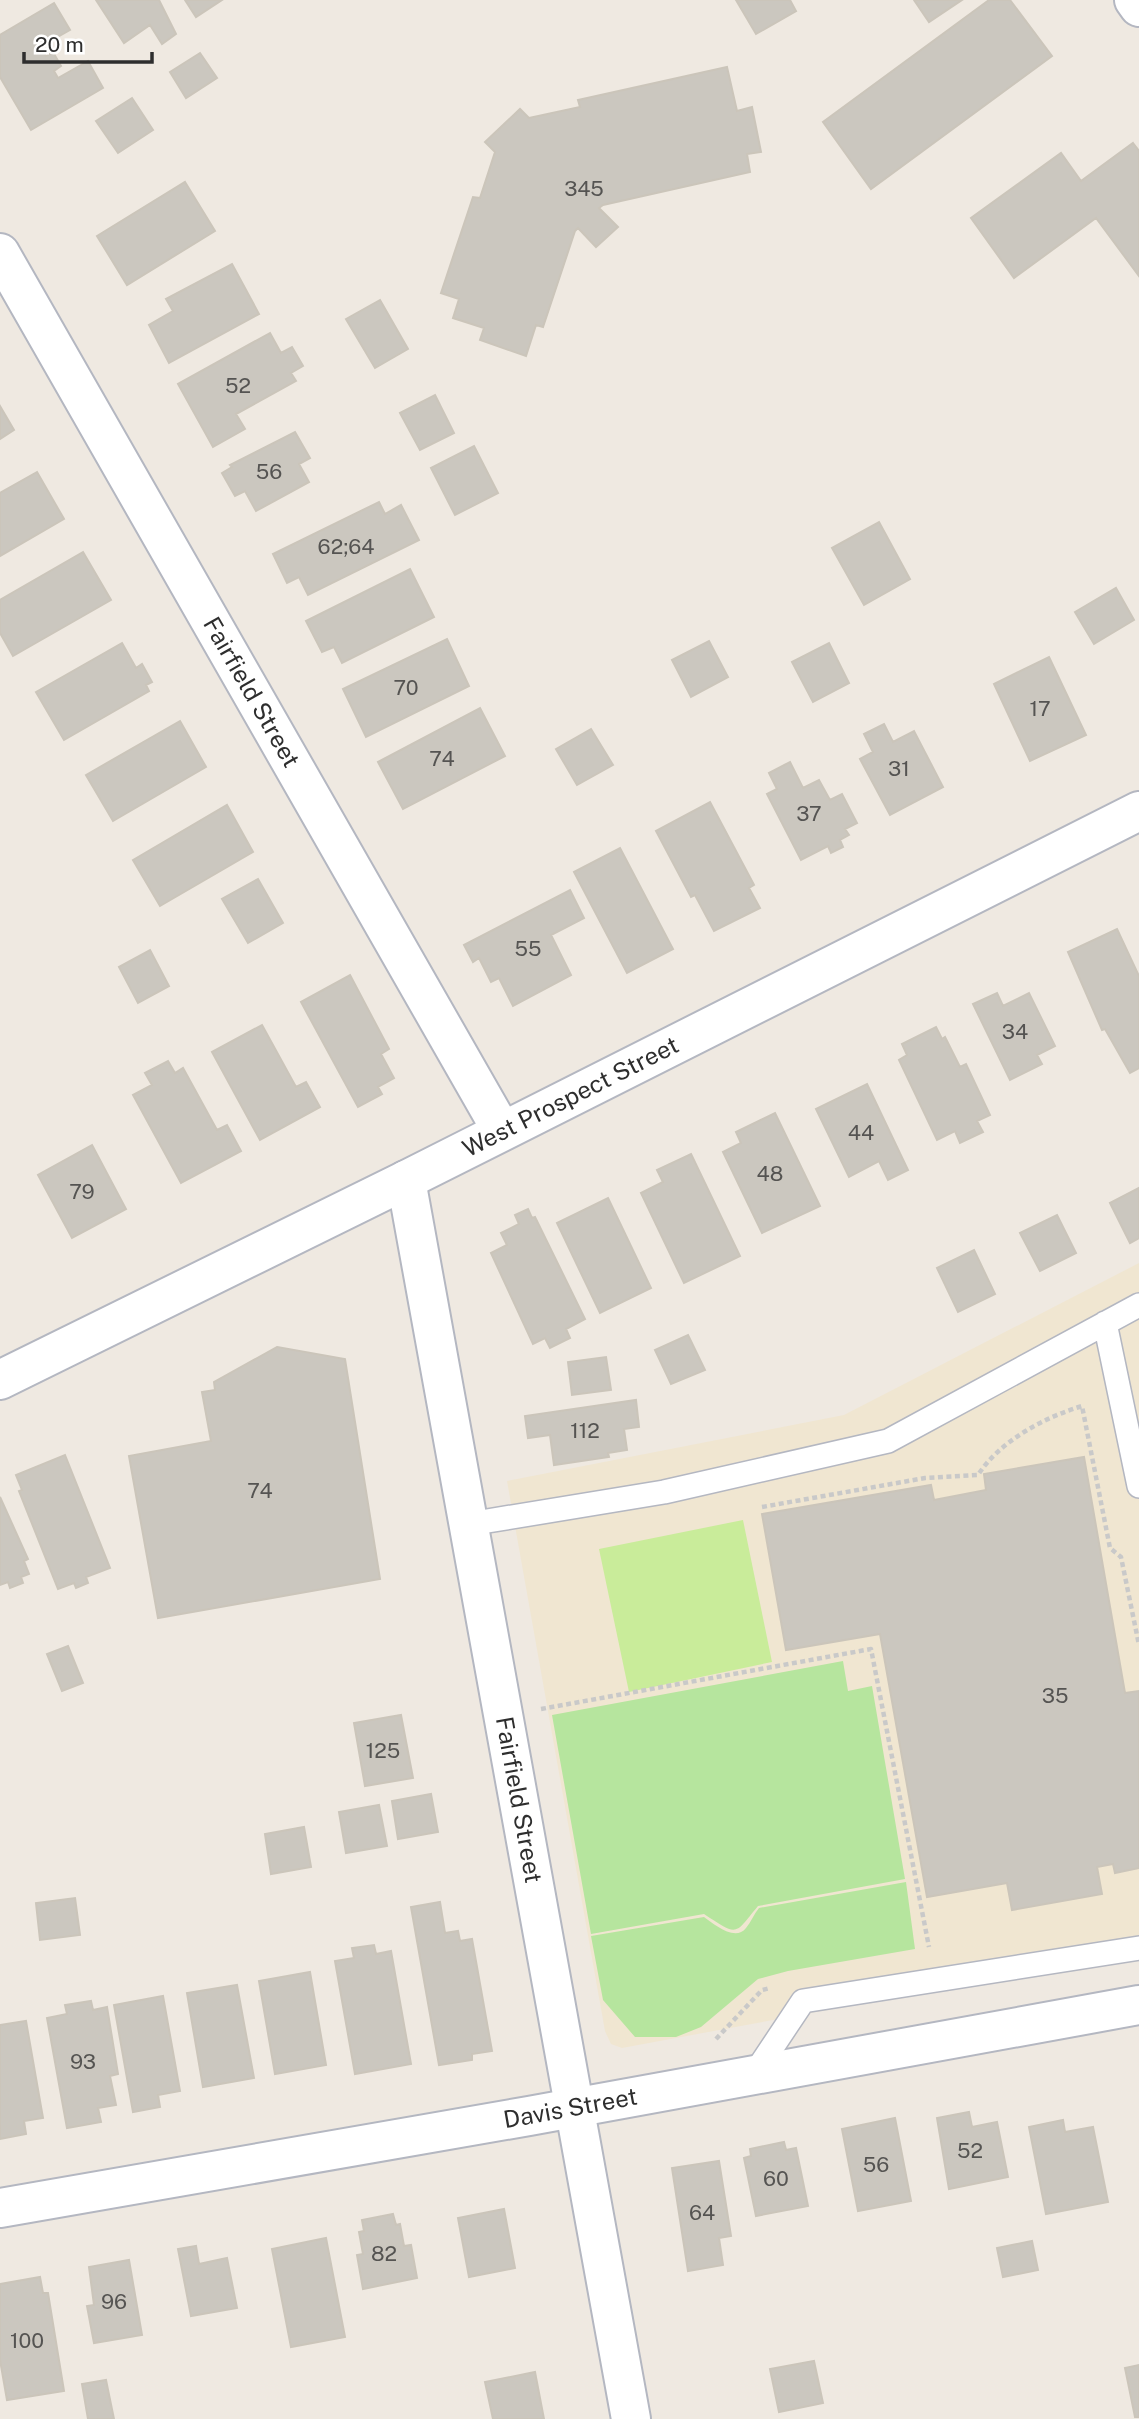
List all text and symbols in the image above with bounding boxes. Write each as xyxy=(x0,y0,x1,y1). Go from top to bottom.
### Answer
scale bar xyxy=(24,21,152,65)
text: 20 m xyxy=(35,32,84,57)
house number: 345 xyxy=(564,176,604,201)
house number: 52 xyxy=(225,373,251,398)
house number: 56 xyxy=(256,459,282,484)
house number: 62;64 xyxy=(318,534,374,559)
street label: Fairfield Street xyxy=(198,612,306,772)
house number: 70 xyxy=(393,675,419,700)
house number: 17 xyxy=(1029,696,1051,721)
house number: 74 xyxy=(429,746,455,771)
house number: 31 xyxy=(888,756,910,781)
house number: 37 xyxy=(796,801,822,826)
house number: 55 xyxy=(515,936,541,961)
house number: 34 xyxy=(1002,1019,1028,1044)
street label: West Prospect Street xyxy=(458,1030,683,1162)
house number: 44 xyxy=(848,1120,874,1145)
house number: 48 xyxy=(757,1161,783,1186)
house number: 79 xyxy=(69,1179,95,1204)
house number: 112 xyxy=(570,1418,600,1443)
house number: 74 xyxy=(247,1478,273,1503)
house number: 35 xyxy=(1042,1683,1068,1708)
street label: Fairfield Street xyxy=(491,1714,548,1885)
house number: 125 xyxy=(366,1738,400,1763)
house number: 93 xyxy=(70,2049,96,2074)
street label: Davis Street xyxy=(501,2082,639,2133)
house number: 52 xyxy=(957,2138,983,2163)
house number: 56 xyxy=(863,2152,889,2177)
house number: 60 xyxy=(763,2166,789,2191)
house number: 64 xyxy=(689,2200,715,2225)
house number: 82 xyxy=(371,2241,397,2266)
house number: 96 xyxy=(101,2289,127,2314)
house number: 100 xyxy=(10,2328,44,2353)

